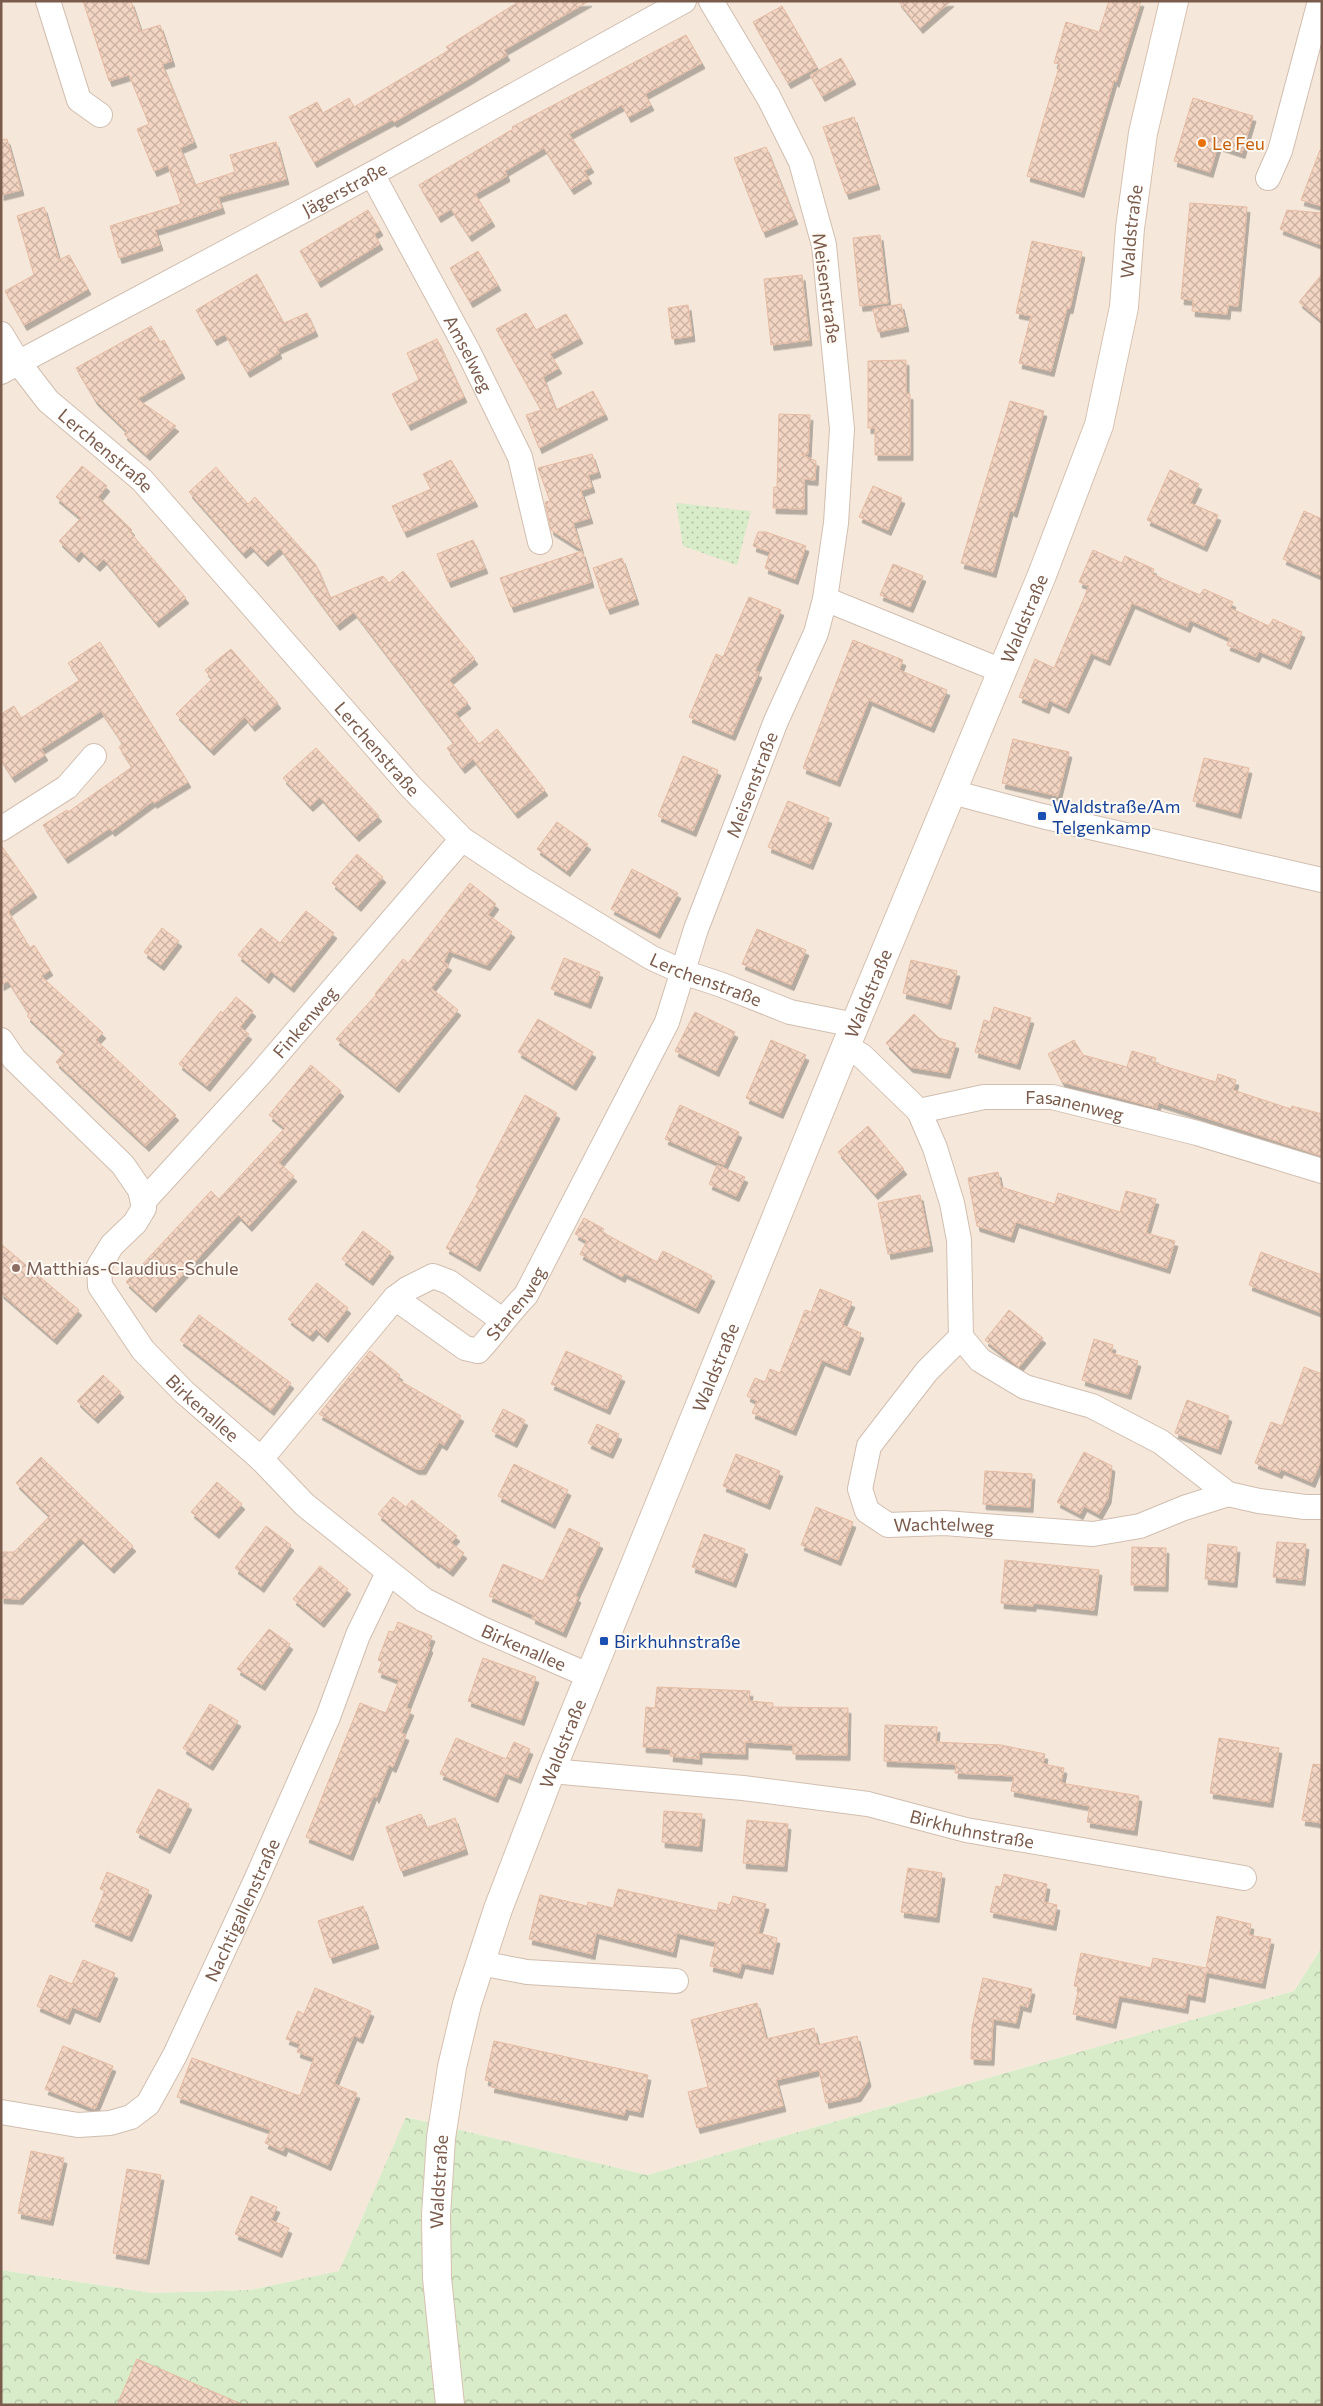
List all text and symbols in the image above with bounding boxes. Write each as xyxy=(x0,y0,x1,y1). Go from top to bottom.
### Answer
place label: Le Feu xyxy=(1212,132,1265,154)
marker: Le Feu xyxy=(1196,137,1208,149)
street label: Jägerstraße xyxy=(298,157,390,220)
street label: Waldstraße xyxy=(1115,183,1147,279)
street label: Meisenstraße xyxy=(808,231,846,345)
street label: Amselweg xyxy=(440,311,498,396)
street label: Lerchenstraße xyxy=(54,403,158,497)
street label: Waldstraße xyxy=(996,571,1052,666)
street label: Lerchenstraße xyxy=(330,697,425,801)
street label: Meisenstraße xyxy=(721,728,782,841)
place label: Waldstraße/Am Telgenkamp xyxy=(1052,795,1180,838)
marker: Waldstraße/Am Telgenkamp xyxy=(1036,810,1048,822)
street label: Waldstraße xyxy=(840,946,896,1041)
street label: Lerchenstraße xyxy=(646,948,765,1011)
street label: Finkenweg xyxy=(268,981,342,1062)
street label: Fasanenweg xyxy=(1025,1086,1126,1125)
place label: Matthias-Claudius-Schule xyxy=(26,1257,239,1279)
marker: Matthias-Claudius-Schule xyxy=(10,1262,22,1274)
street label: Starenweg xyxy=(481,1262,550,1345)
street label: Waldstraße xyxy=(687,1320,743,1415)
street label: Birkenallee xyxy=(162,1370,244,1446)
street label: Wachtelweg xyxy=(893,1512,995,1538)
street label: Birkenallee xyxy=(478,1619,570,1675)
place label: Birkhuhnstraße xyxy=(614,1630,741,1652)
marker: Birkhuhnstraße xyxy=(598,1635,610,1647)
street label: Waldstraße xyxy=(535,1696,590,1791)
street label: Birkhuhnstraße xyxy=(908,1805,1036,1853)
street label: Nachtigallenstraße xyxy=(200,1835,284,1985)
street label: Waldstraße xyxy=(425,2134,452,2229)

